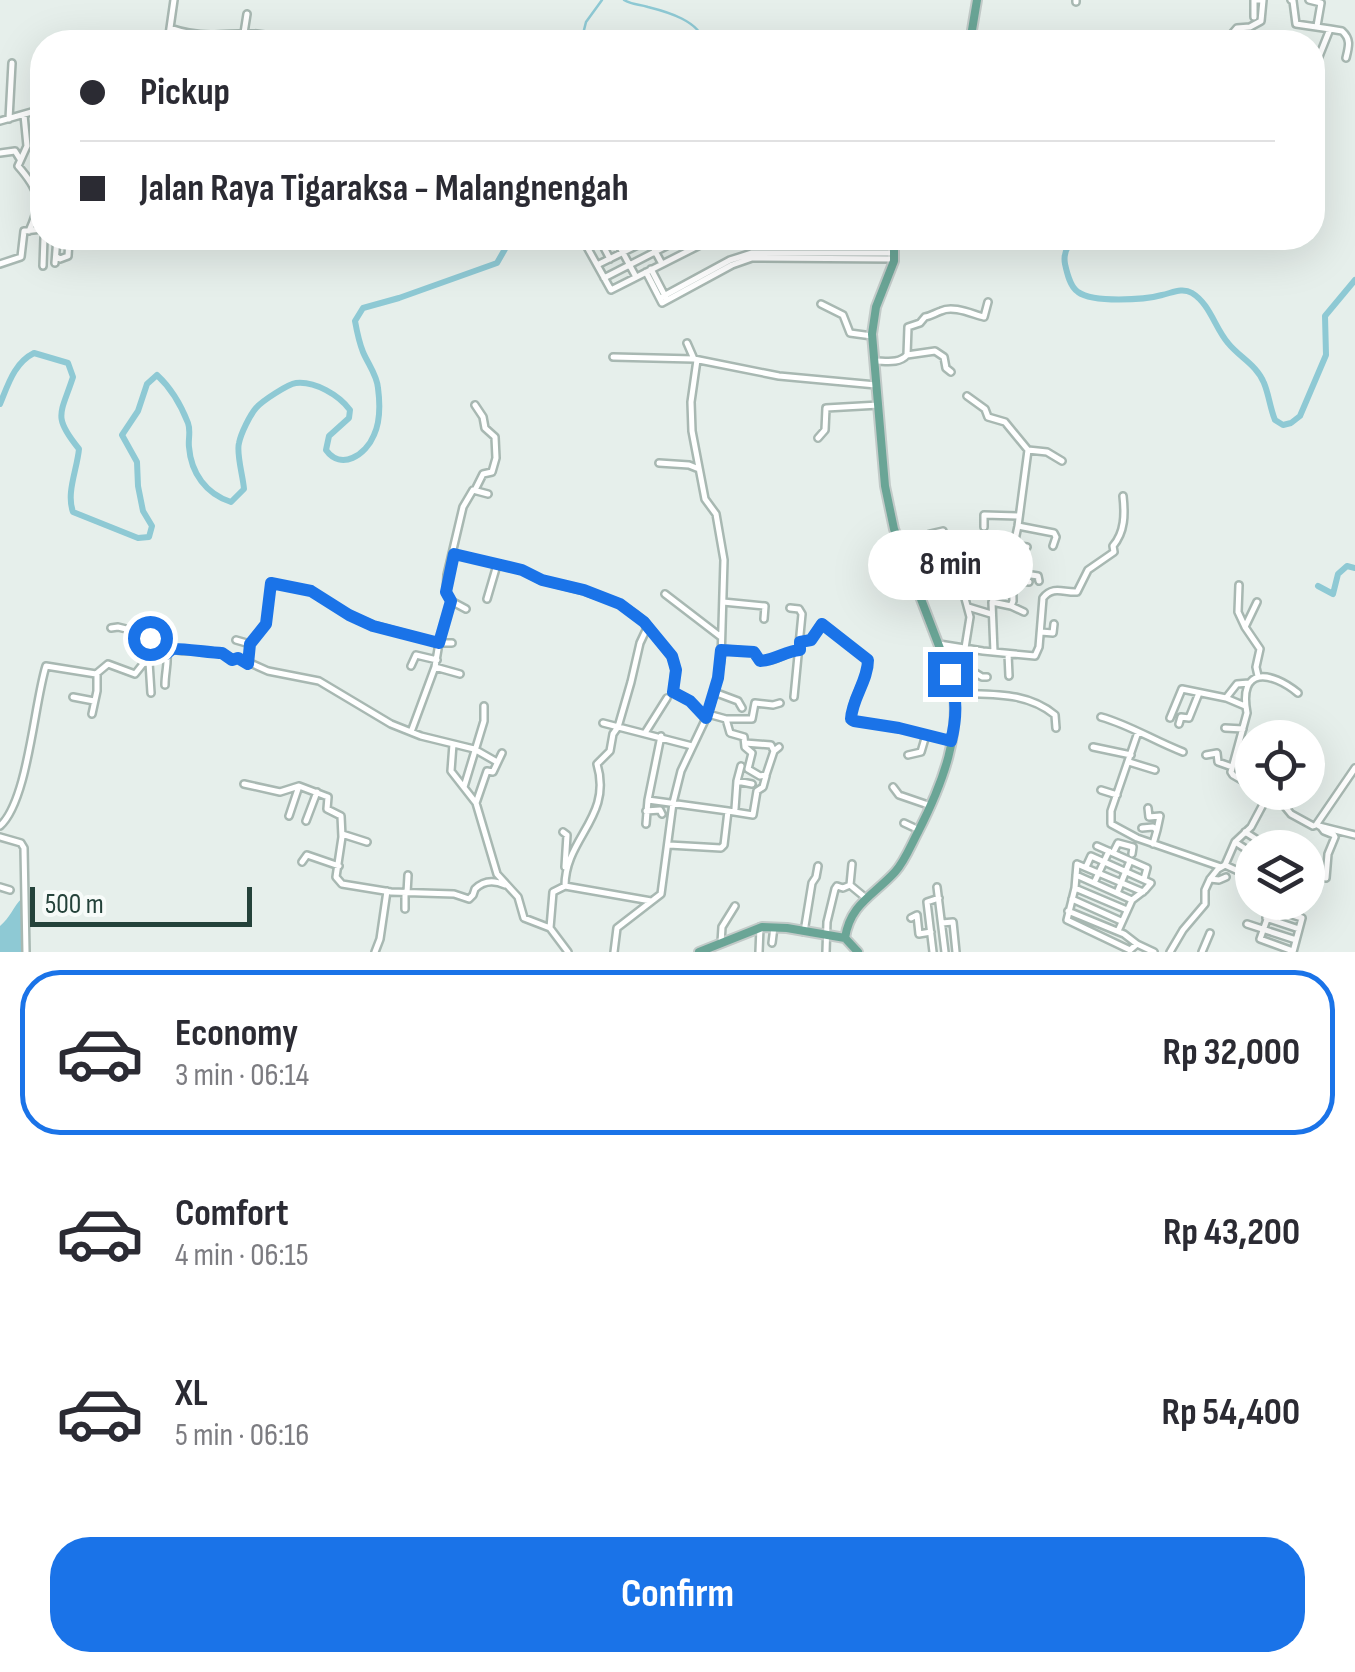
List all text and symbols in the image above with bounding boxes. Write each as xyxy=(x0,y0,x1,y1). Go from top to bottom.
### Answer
text: Pickup xyxy=(140,70,230,115)
text: Jalan Raya Tigaraksa - Malangnengah xyxy=(140,166,629,211)
callout: 8 min xyxy=(868,529,1032,599)
text: 8 min xyxy=(919,545,982,584)
route start xyxy=(128,616,173,661)
route end xyxy=(928,652,973,697)
map controls xyxy=(1235,720,1325,920)
button: locate xyxy=(1235,720,1325,810)
button: layers xyxy=(1235,830,1325,920)
scale bar xyxy=(30,882,252,926)
text: 500 m xyxy=(45,888,104,921)
icon: car xyxy=(55,1008,145,1098)
text: Economy xyxy=(175,1011,298,1056)
text: Rp 32,000 xyxy=(1163,1030,1300,1075)
text: 3 min · 06:14 xyxy=(175,1056,309,1095)
icon: car xyxy=(55,1188,145,1278)
text: Comfort xyxy=(175,1191,289,1236)
text: Rp 43,200 xyxy=(1163,1210,1300,1255)
text: 4 min · 06:15 xyxy=(175,1236,309,1275)
icon: car xyxy=(55,1368,145,1458)
text: XL xyxy=(175,1371,208,1416)
text: Rp 54,400 xyxy=(1162,1390,1300,1435)
text: 5 min · 06:16 xyxy=(175,1416,309,1455)
button: Confirm xyxy=(50,1537,1305,1652)

